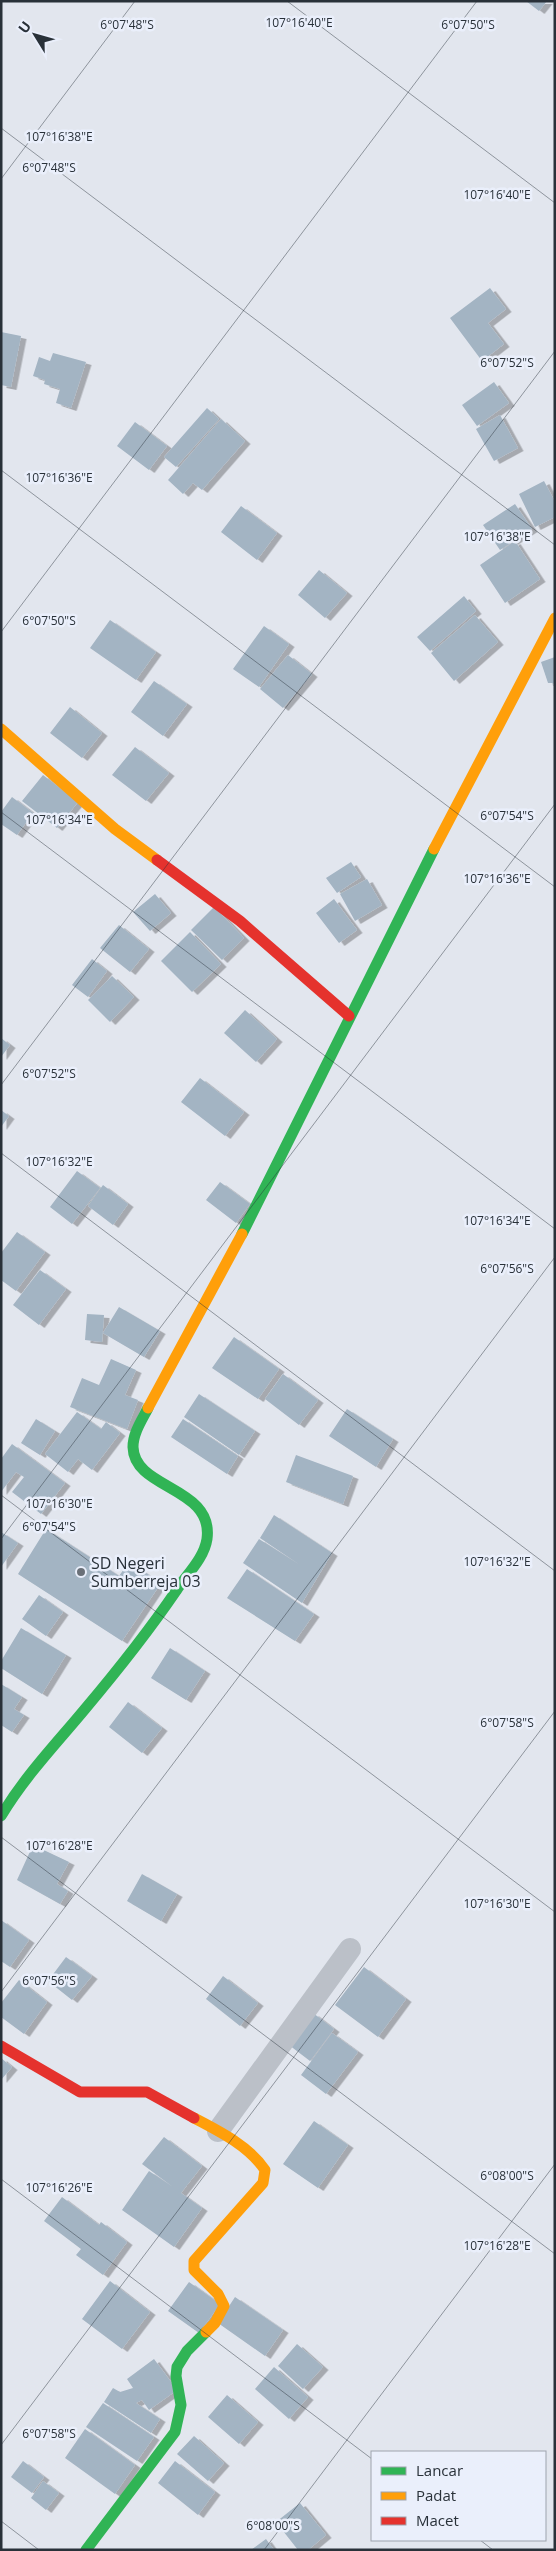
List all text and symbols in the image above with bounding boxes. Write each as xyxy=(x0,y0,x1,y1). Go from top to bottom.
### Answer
north arrow xyxy=(10,10,60,60)
text: 107°16'40"E xyxy=(265,14,333,31)
text: 6°07'48"S xyxy=(100,16,154,33)
text: 6°07'50"S xyxy=(441,16,495,33)
text: U xyxy=(13,17,35,37)
text: 107°16'38"E xyxy=(25,128,93,145)
text: 6°07'48"S xyxy=(22,159,76,176)
text: 107°16'40"E xyxy=(463,186,531,203)
text: 6°07'52"S xyxy=(480,354,534,371)
text: 107°16'36"E xyxy=(25,469,93,486)
text: 107°16'38"E xyxy=(463,528,531,545)
text: 6°07'50"S xyxy=(22,612,76,629)
text: 6°07'54"S xyxy=(480,807,534,824)
text: 107°16'34"E xyxy=(25,811,93,828)
text: 107°16'36"E xyxy=(463,870,531,887)
text: 6°07'52"S xyxy=(22,1065,76,1082)
text: 107°16'32"E xyxy=(25,1153,93,1170)
text: 107°16'34"E xyxy=(463,1212,531,1229)
text: 6°07'56"S xyxy=(480,1260,534,1277)
text: 107°16'30"E xyxy=(25,1495,93,1512)
text: 6°07'54"S xyxy=(22,1518,76,1535)
place label: SD Negeri Sumberreja 03 xyxy=(91,1552,201,1592)
text: 107°16'32"E xyxy=(463,1553,531,1570)
marker: SD Negeri Sumberreja 03 xyxy=(75,1566,87,1578)
text: 6°07'58"S xyxy=(480,1714,534,1731)
text: 107°16'28"E xyxy=(25,1837,93,1854)
text: 107°16'30"E xyxy=(463,1895,531,1912)
text: 6°07'56"S xyxy=(22,1972,76,1989)
text: 6°08'00"S xyxy=(480,2167,534,2184)
text: 107°16'26"E xyxy=(25,2179,93,2196)
text: 107°16'28"E xyxy=(463,2237,531,2254)
text: 6°07'58"S xyxy=(22,2425,76,2442)
legend xyxy=(371,2451,546,2541)
text: Lancar xyxy=(416,2460,463,2480)
text: Padat xyxy=(416,2485,456,2505)
text: Macet xyxy=(416,2510,459,2530)
text: 6°08'00"S xyxy=(246,2517,300,2534)

